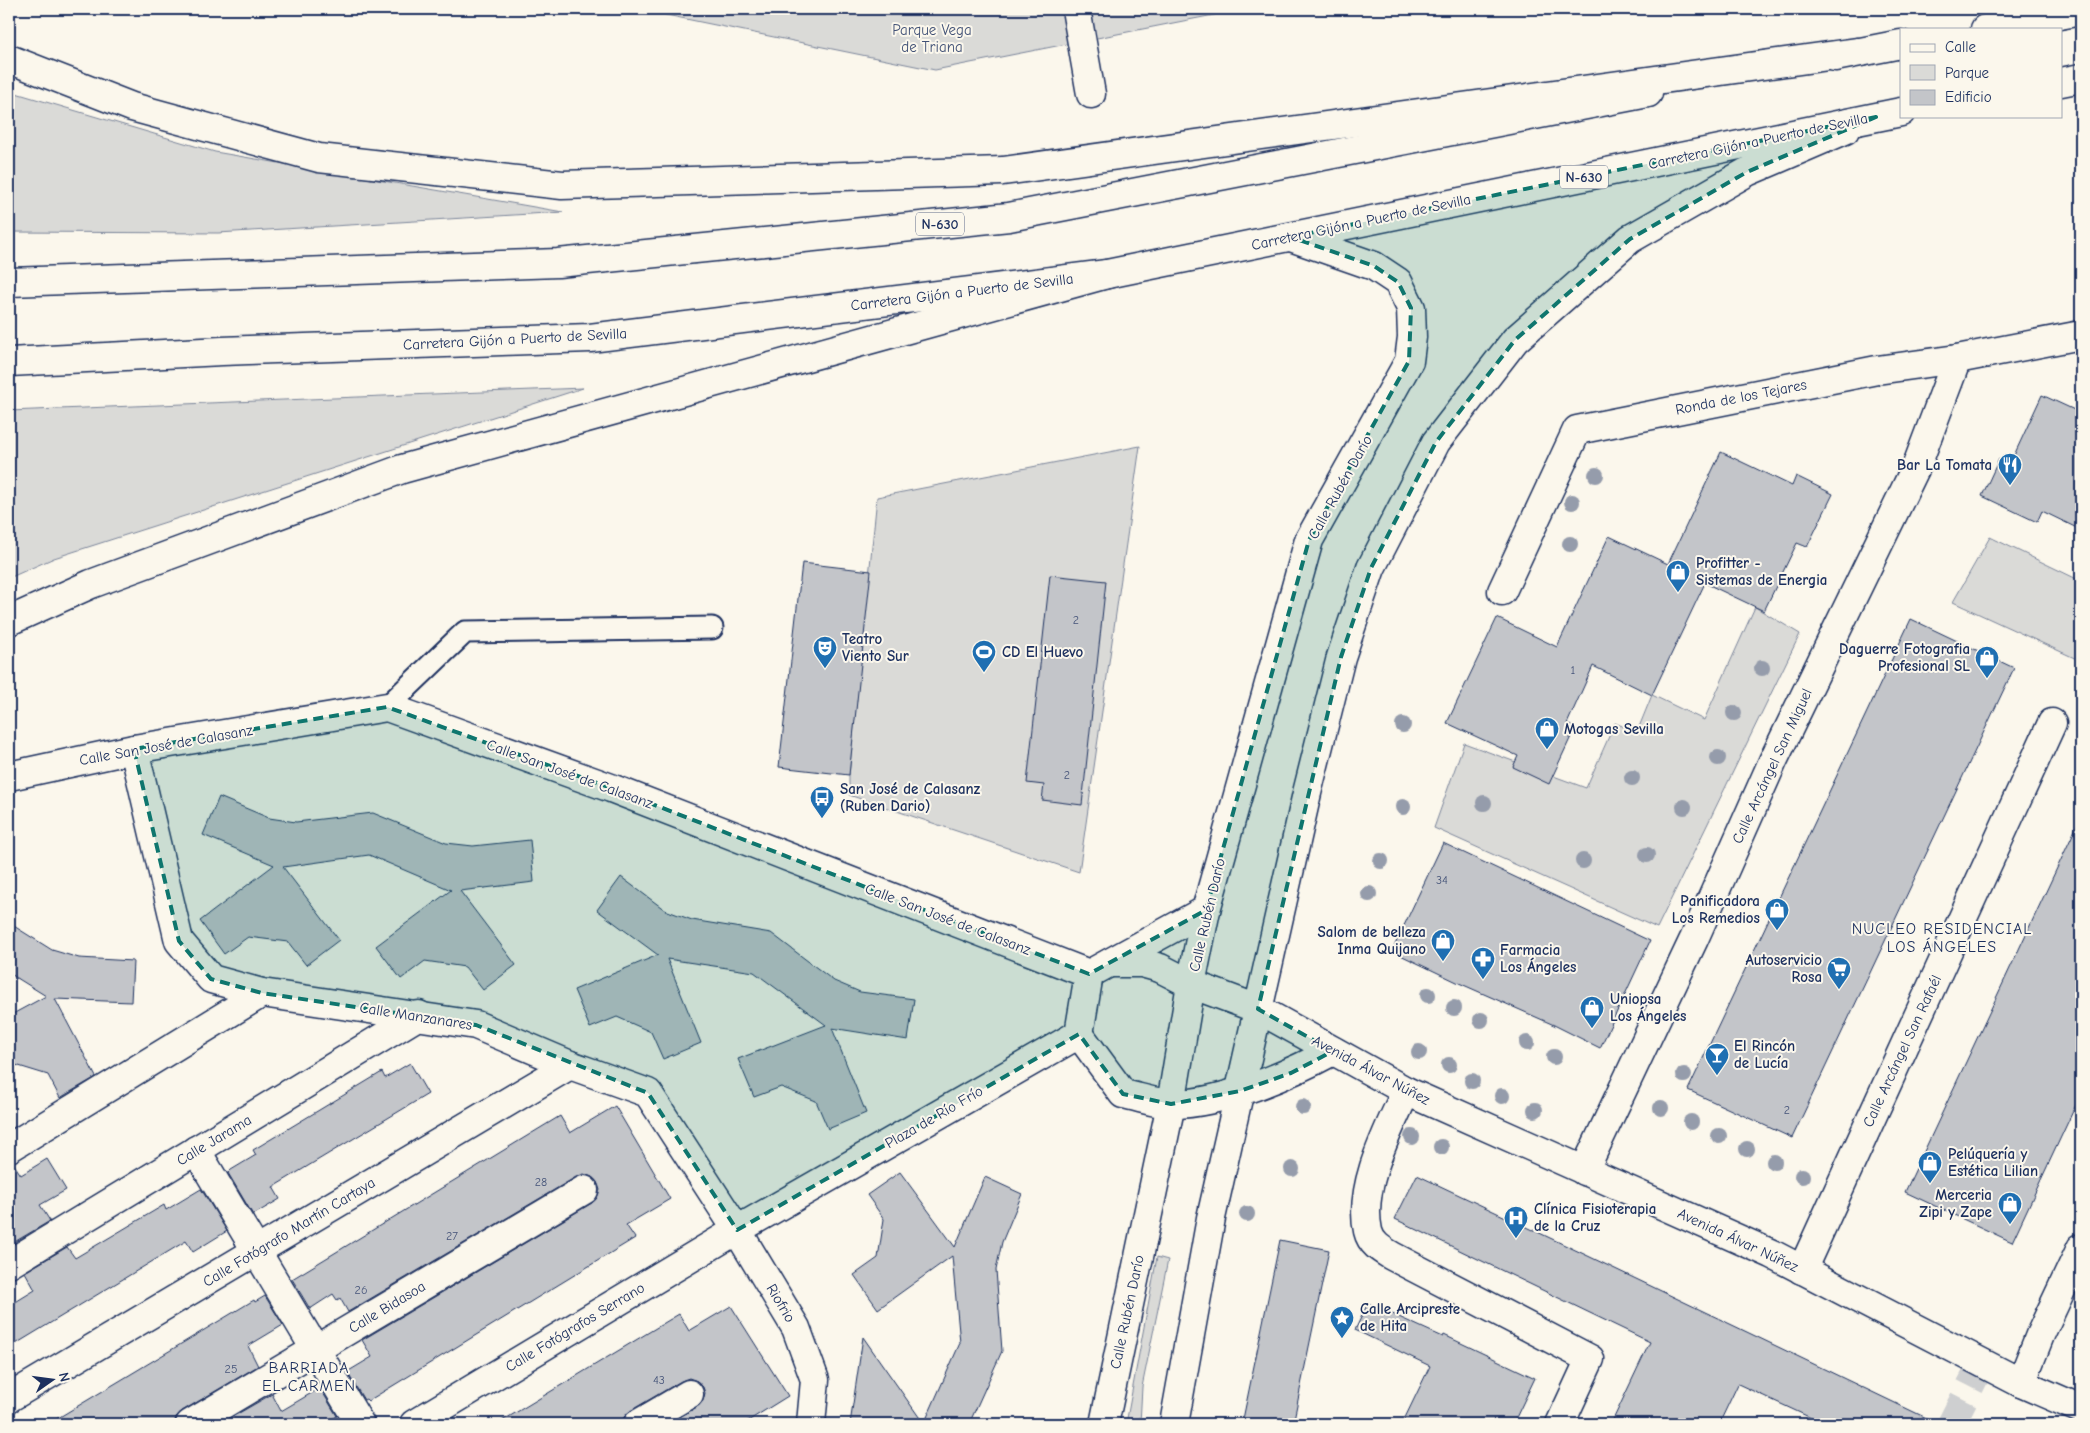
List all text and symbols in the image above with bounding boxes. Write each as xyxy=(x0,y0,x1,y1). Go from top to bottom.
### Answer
park label: Parque Vega de Triana xyxy=(892,21,972,56)
legend xyxy=(1900,28,2062,118)
text: Calle xyxy=(1945,38,1977,56)
text: Parque xyxy=(1945,64,1990,82)
text: Edificio xyxy=(1945,88,1992,106)
street label: Carretera Gijón a Puerto de Sevilla xyxy=(1646,109,1870,173)
road number: N-630 xyxy=(1560,166,1608,188)
street label: Carretera Gijón a Puerto de Sevilla xyxy=(1249,190,1473,254)
road number: N-630 xyxy=(916,212,964,235)
street label: Carretera Gijón a Puerto de Sevilla xyxy=(850,269,1074,315)
street label: Carretera Gijón a Puerto de Sevilla xyxy=(403,324,627,354)
street label: Ronda de los Tejares xyxy=(1674,375,1808,419)
street label: Calle Rubén Darío xyxy=(1304,432,1376,542)
restaurant icon: Bar La Tomata xyxy=(1997,452,2023,486)
place label: Bar La Tomata xyxy=(1897,456,1992,474)
place label: Profitter - Sistemas de Energia xyxy=(1696,554,1827,589)
shop icon: Profitter - Sistemas de Energia xyxy=(1665,559,1691,593)
house number: 2 xyxy=(1073,613,1079,627)
place label: Teatro Viento Sur xyxy=(842,630,909,665)
theatre icon: Teatro Viento Sur xyxy=(812,635,838,669)
sports icon: CD El Huevo xyxy=(971,639,997,673)
place label: Daguerre Fotografia Profesional SL xyxy=(1839,640,1970,675)
place label: CD El Huevo xyxy=(1002,643,1083,661)
shop icon: Daguerre Fotografia Profesional SL xyxy=(1974,645,2000,679)
house number: 1 xyxy=(1571,663,1576,677)
street label: Calle Arcángel San Miguel xyxy=(1728,686,1816,846)
shop icon: Motogas Sevilla xyxy=(1534,716,1560,750)
place label: Motogas Sevilla xyxy=(1564,720,1664,738)
street label: Calle San José de Calasanz xyxy=(78,721,255,769)
street label: Calle San José de Calasanz xyxy=(484,735,656,813)
house number: 2 xyxy=(1064,768,1070,782)
place label: San José de Calasanz (Ruben Dario) xyxy=(840,780,981,815)
bus stop icon: San José de Calasanz (Ruben Dario) xyxy=(809,785,835,819)
street label: Calle Rubén Darío xyxy=(1185,856,1229,974)
house number: 34 xyxy=(1436,873,1448,887)
street label: Calle San José de Calasanz xyxy=(863,879,1034,959)
place label: Panificadora Los Remedios xyxy=(1672,892,1760,927)
shop icon: Panificadora Los Remedios xyxy=(1764,897,1790,931)
district label: NUCLEO RESIDENCIAL LOS ÁNGELES xyxy=(1852,920,2032,956)
place label: Salom de belleza Inma Quijano xyxy=(1318,923,1426,958)
shop icon: Salom de belleza Inma Quijano xyxy=(1430,928,1456,962)
place label: Farmacia Los Ángeles xyxy=(1500,941,1576,976)
pharmacy icon: Farmacia Los Ángeles xyxy=(1470,946,1496,980)
place label: Autoservicio Rosa xyxy=(1745,951,1822,986)
supermarket icon: Autoservicio Rosa xyxy=(1826,956,1852,990)
street label: Calle Arcángel San Rafaél xyxy=(1859,972,1945,1130)
place label: Uniopsa Los Ángeles xyxy=(1610,990,1686,1025)
shop icon: Uniopsa Los Ángeles xyxy=(1579,995,1605,1029)
street label: Calle Manzanares xyxy=(358,998,474,1034)
street label: Avenida Álvar Núñez xyxy=(1309,1030,1434,1109)
place label: El Rincón de Lucía xyxy=(1734,1037,1795,1072)
bar icon: El Rincón de Lucía xyxy=(1704,1042,1730,1076)
street label: Plaza de Río Frío xyxy=(882,1082,986,1152)
house number: 2 xyxy=(1784,1103,1790,1117)
street label: Calle Jarama xyxy=(173,1111,255,1169)
place label: Pelúquería y Estética Lilian xyxy=(1948,1145,2038,1180)
shop icon: Pelúquería y Estética Lilian xyxy=(1917,1150,1943,1184)
street label: Calle Fotógrafo Martín Cartaya xyxy=(200,1173,378,1291)
house number: 28 xyxy=(535,1175,547,1189)
place label: Merceria Zipi y Zape xyxy=(1919,1186,1992,1221)
shop icon: Merceria Zipi y Zape xyxy=(1997,1191,2023,1225)
place label: Clínica Fisioterapia de la Cruz xyxy=(1534,1200,1656,1235)
street label: Avenida Álvar Núñez xyxy=(1675,1203,1802,1276)
hospital icon: Clínica Fisioterapia de la Cruz xyxy=(1503,1205,1529,1239)
house number: 27 xyxy=(446,1229,458,1243)
street label: Calle Rubén Darío xyxy=(1106,1253,1148,1371)
street label: Calle Bidasoa xyxy=(345,1277,429,1337)
street label: Calle Fotógrafos Serrano xyxy=(502,1278,648,1376)
street label: Riofrio xyxy=(763,1280,799,1326)
house number: 26 xyxy=(355,1283,367,1297)
place label: Calle Arcipreste de Hita xyxy=(1360,1300,1460,1335)
place icon: Calle Arcipreste de Hita xyxy=(1329,1305,1355,1339)
north arrow xyxy=(28,1356,78,1406)
district label: BARRIADA EL CARMEN xyxy=(262,1359,356,1395)
house number: 25 xyxy=(225,1362,237,1376)
text: N xyxy=(55,1370,73,1383)
house number: 43 xyxy=(653,1373,665,1387)

